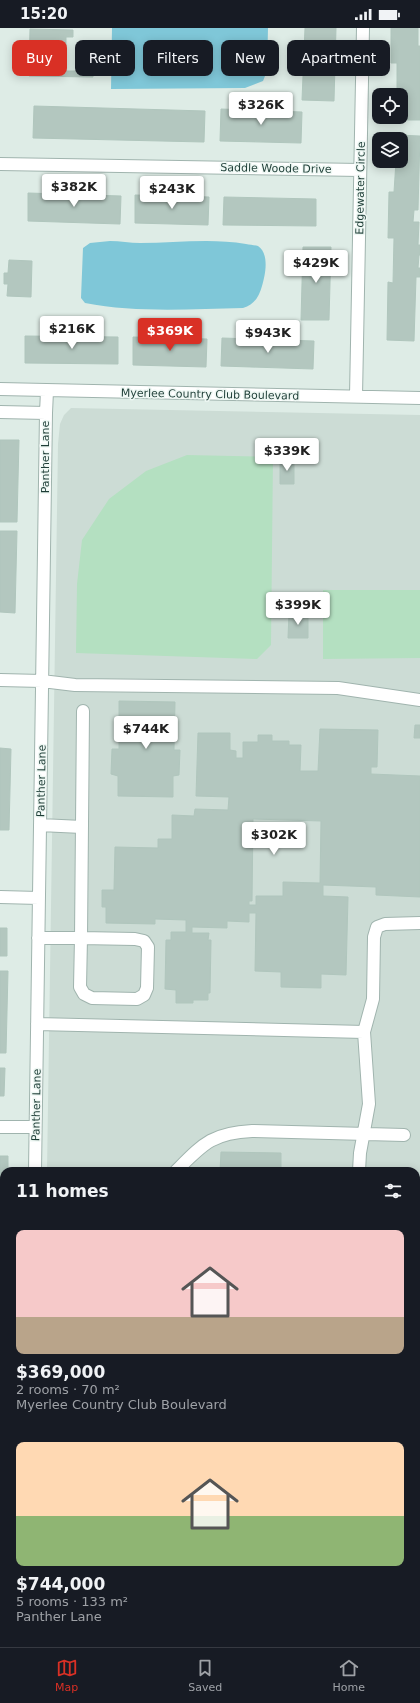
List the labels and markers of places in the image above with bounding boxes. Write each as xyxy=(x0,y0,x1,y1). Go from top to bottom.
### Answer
pin: $326K xyxy=(233,92,289,126)
pin: $382K xyxy=(46,174,102,208)
pin: $243K xyxy=(144,176,200,210)
pin: $429K xyxy=(288,250,344,284)
pin: $216K xyxy=(44,316,100,350)
pin: $369K xyxy=(142,318,198,352)
pin: $943K xyxy=(240,320,296,354)
pin: $339K xyxy=(259,438,315,472)
pin: $399K xyxy=(270,592,326,626)
pin: $744K xyxy=(118,716,174,750)
pin: $302K xyxy=(246,822,302,856)

